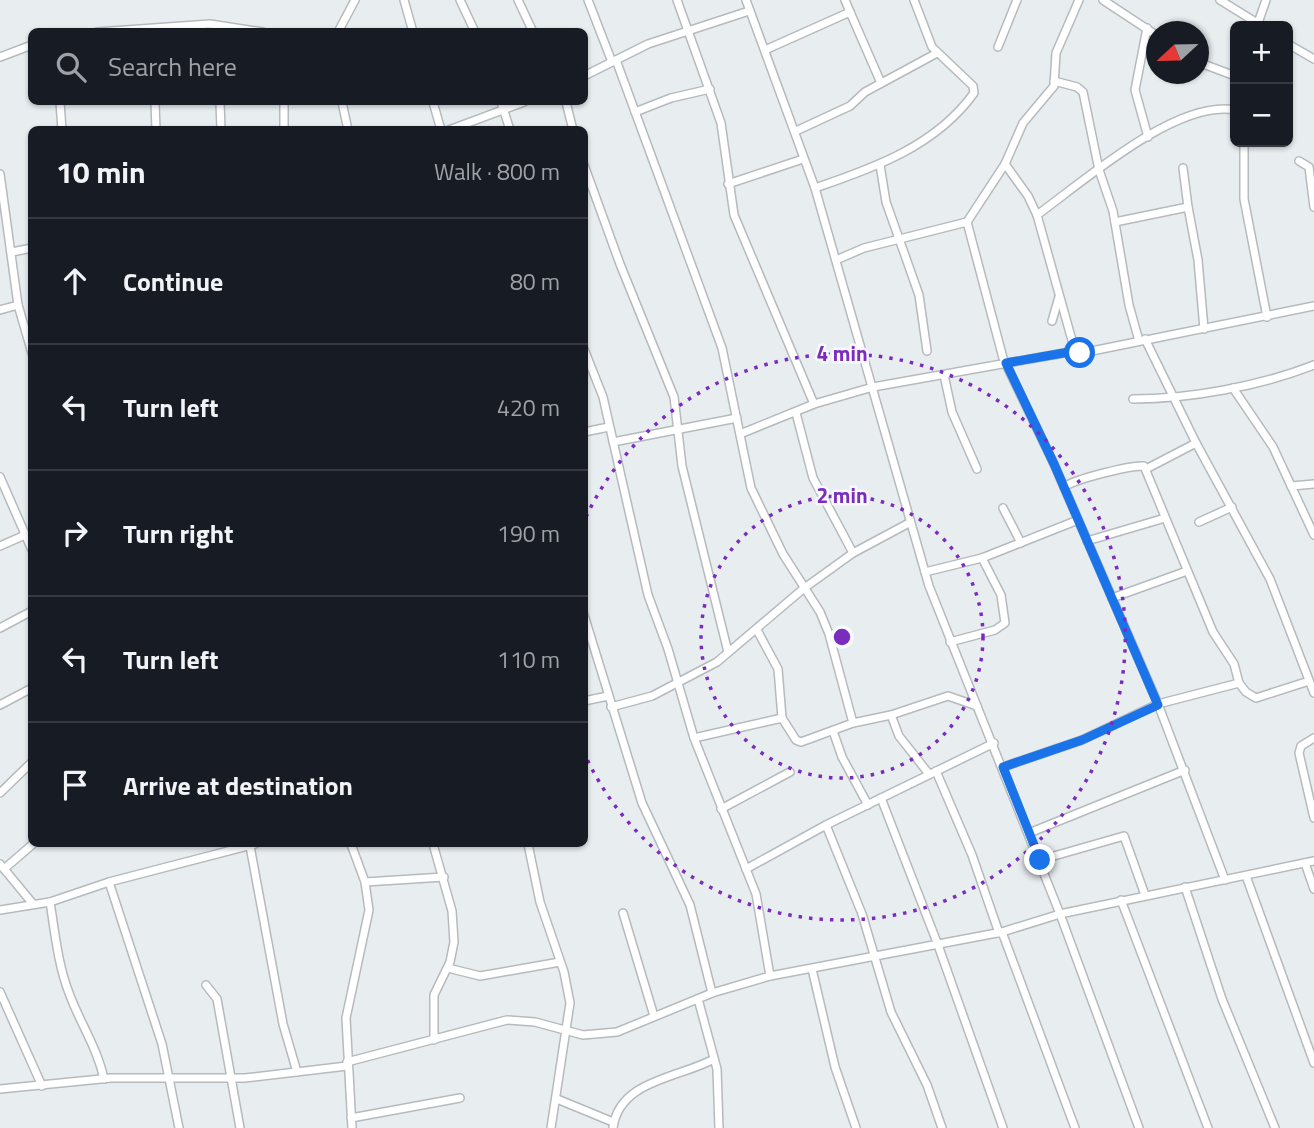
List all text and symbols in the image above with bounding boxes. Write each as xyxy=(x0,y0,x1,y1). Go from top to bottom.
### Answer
north arrow xyxy=(1146,21,1209,84)
map controls xyxy=(1230,21,1293,147)
button: + xyxy=(1230,21,1293,84)
search box xyxy=(28,28,588,105)
text: Search here xyxy=(108,47,237,86)
icon: search xyxy=(52,48,90,86)
button: − xyxy=(1230,84,1293,147)
text: 10 min xyxy=(56,149,146,195)
text: Walk · 800 m xyxy=(434,154,560,189)
icon: ahead xyxy=(56,262,94,300)
text: Continue xyxy=(123,262,223,301)
text: 80 m xyxy=(510,264,560,299)
text: 4 min xyxy=(816,337,868,369)
route start xyxy=(1064,337,1095,368)
icon: left xyxy=(56,388,94,426)
text: Turn left xyxy=(123,388,218,427)
text: 420 m xyxy=(497,390,560,425)
text: 2 min xyxy=(816,479,868,511)
icon: right xyxy=(56,514,94,552)
text: Turn right xyxy=(123,514,234,553)
text: 190 m xyxy=(497,516,560,551)
centre of rings xyxy=(830,625,854,649)
icon: left xyxy=(56,640,94,678)
text: Turn left xyxy=(123,640,218,679)
text: 110 m xyxy=(497,642,560,677)
icon: arrive xyxy=(56,766,94,804)
text: Arrive at destination xyxy=(123,766,353,805)
route end xyxy=(1024,844,1055,875)

